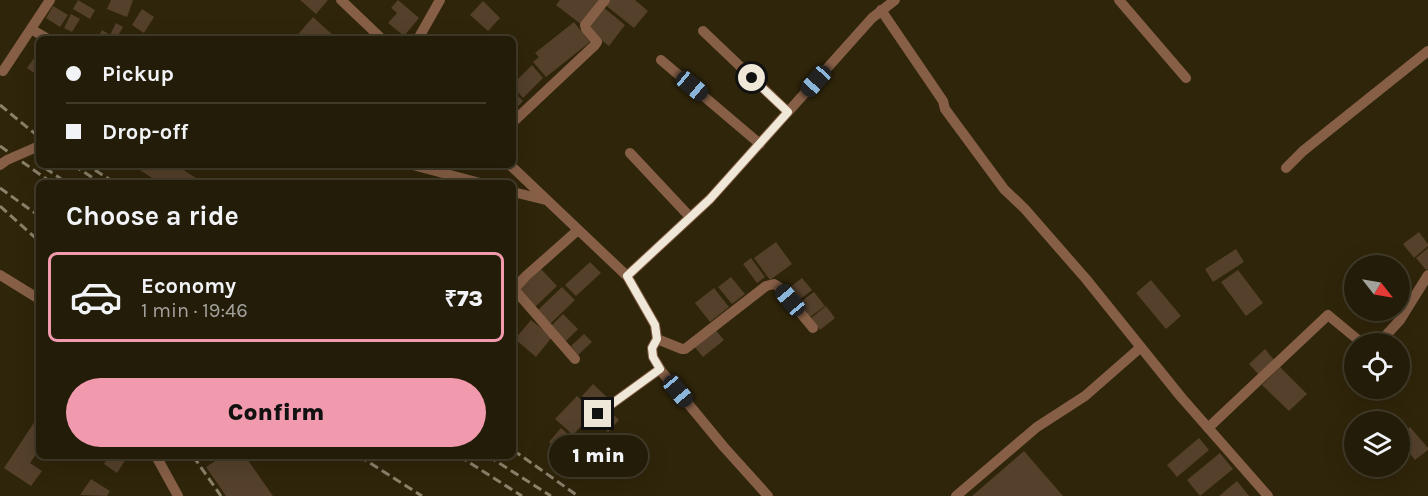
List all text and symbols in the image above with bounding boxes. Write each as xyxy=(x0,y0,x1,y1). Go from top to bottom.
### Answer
text: Pickup xyxy=(102,61,174,87)
car xyxy=(797,62,835,100)
route start xyxy=(738,64,765,91)
car xyxy=(672,68,712,104)
text: Drop-off xyxy=(102,119,188,145)
text: Choose a ride xyxy=(66,200,239,232)
north arrow xyxy=(1344,255,1410,321)
map controls xyxy=(1344,255,1410,477)
icon: car xyxy=(69,270,123,324)
text: Economy xyxy=(141,273,236,299)
car xyxy=(772,280,808,320)
text: ₹73 xyxy=(444,286,483,312)
text: 1 min · 19:46 xyxy=(141,299,248,322)
button: locate xyxy=(1344,333,1410,399)
car xyxy=(660,371,696,411)
button: Confirm xyxy=(66,378,486,447)
route end xyxy=(584,400,611,427)
button: layers xyxy=(1344,411,1410,477)
callout: 1 min xyxy=(548,435,648,477)
text: 1 min xyxy=(572,444,625,467)

